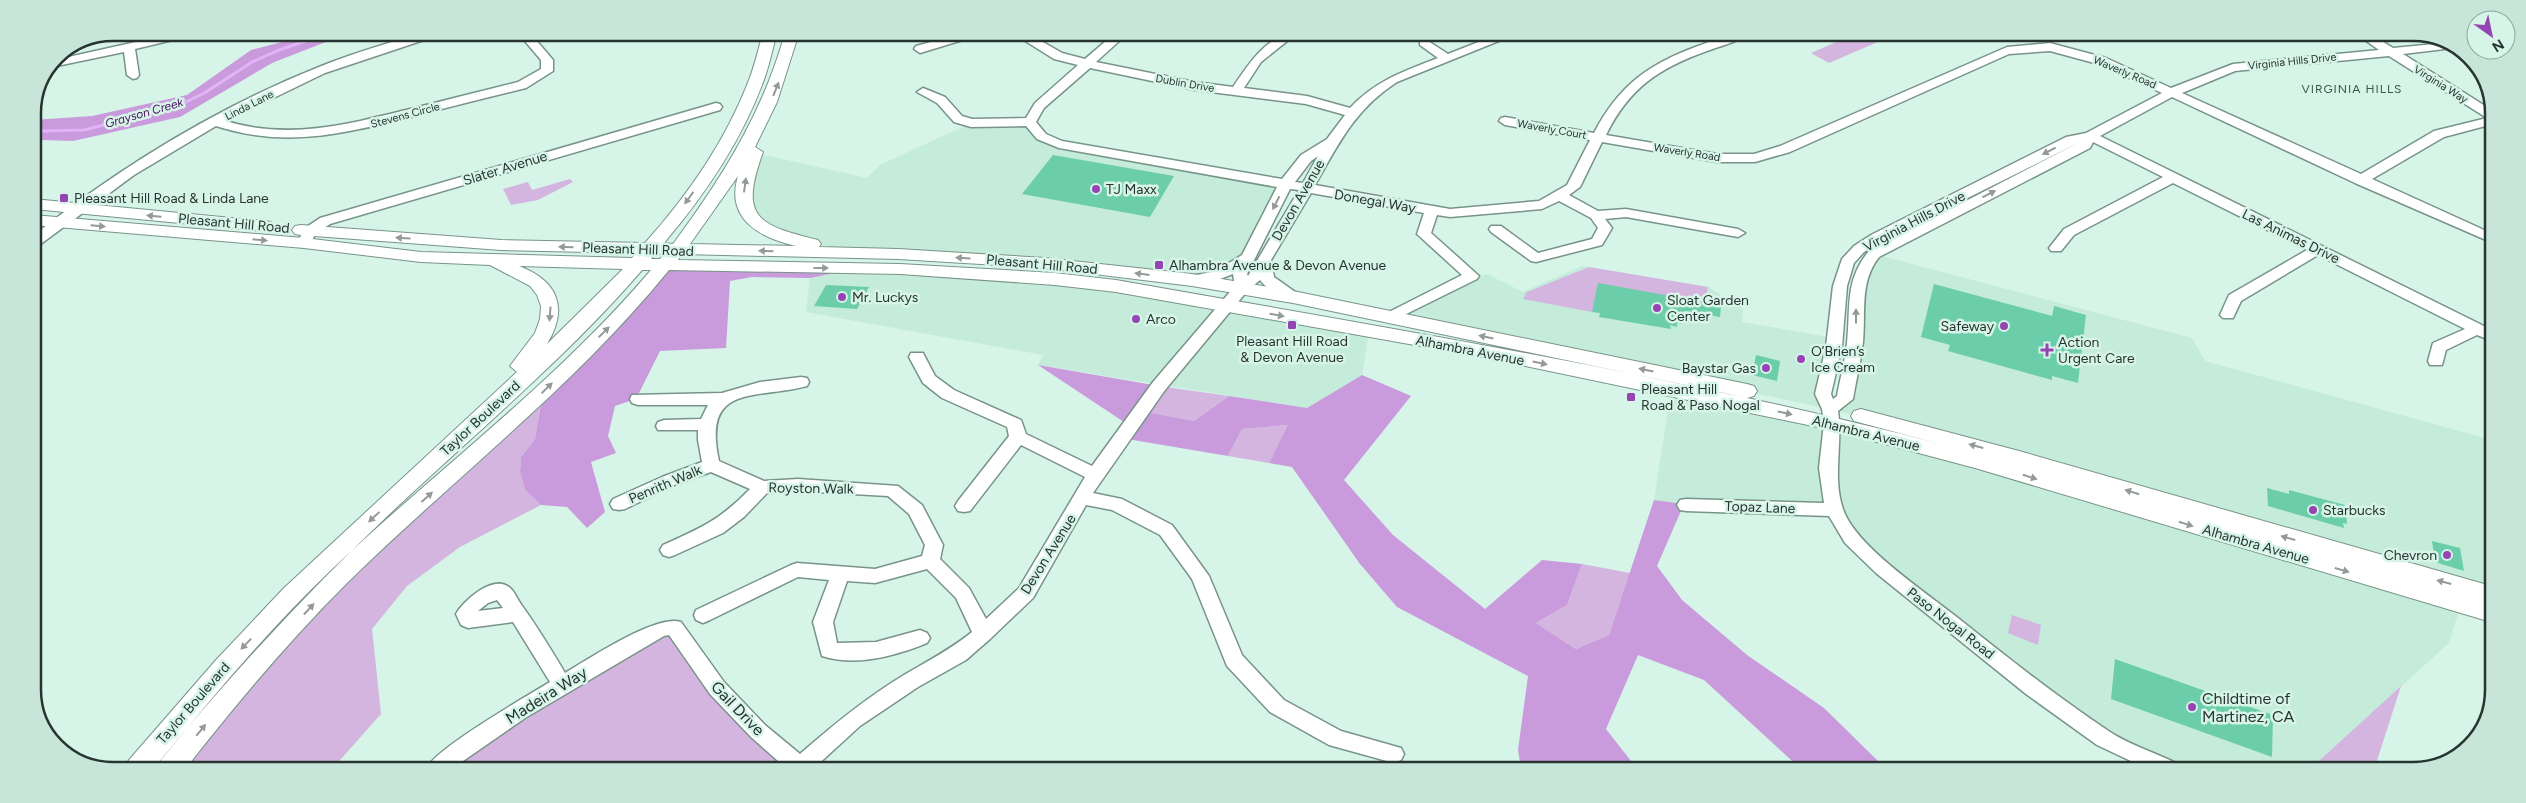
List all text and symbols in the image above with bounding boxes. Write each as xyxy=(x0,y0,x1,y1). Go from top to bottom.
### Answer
north arrow xyxy=(2466,10,2516,60)
text: N xyxy=(2489,35,2507,56)
street label: Virginia Hills Drive xyxy=(2247,50,2337,73)
street label: Waverly Road xyxy=(2091,53,2158,92)
street label: Virginia Way xyxy=(2411,63,2470,106)
street label: Dublin Drive xyxy=(1155,72,1215,95)
one-way arrow xyxy=(772,82,780,97)
district label: VIRGINIA HILLS xyxy=(2302,82,2403,96)
street label: Linda Lane xyxy=(223,88,276,123)
water label: Grayson Creek xyxy=(103,95,186,131)
street label: Stevens Circle xyxy=(369,100,441,131)
street label: Waverly Court xyxy=(1516,117,1588,142)
street label: Waverly Road xyxy=(1653,141,1721,164)
street label: Slater Avenue xyxy=(461,147,550,189)
one-way arrow xyxy=(2042,147,2056,155)
street label: Devon Avenue xyxy=(1268,156,1329,244)
one-way arrow xyxy=(741,177,749,193)
place label: TJ Maxx xyxy=(1106,181,1157,198)
marker: TJ Maxx xyxy=(1090,183,1102,195)
street label: Donegal Way xyxy=(1333,186,1418,217)
street label: Virginia Hills Drive xyxy=(1860,187,1968,255)
place label: Pleasant Hill Road & Linda Lane xyxy=(74,190,269,207)
one-way arrow xyxy=(1982,190,1997,198)
one-way arrow xyxy=(684,191,695,204)
marker: Pleasant Hill Road & Linda Lane xyxy=(58,192,70,204)
one-way arrow xyxy=(1272,196,1280,210)
street label: Las Animas Drive xyxy=(2239,205,2343,268)
street label: Pleasant Hill Road xyxy=(178,210,290,237)
one-way arrow xyxy=(146,212,162,220)
one-way arrow xyxy=(91,223,107,231)
one-way arrow xyxy=(395,233,411,241)
one-way arrow xyxy=(253,236,269,244)
street label: Pleasant Hill Road xyxy=(582,239,694,260)
one-way arrow xyxy=(557,243,573,251)
one-way arrow xyxy=(758,247,774,255)
street label: Pleasant Hill Road xyxy=(986,251,1098,278)
one-way arrow xyxy=(955,253,971,261)
place label: Alhambra Avenue & Devon Avenue xyxy=(1169,257,1387,274)
marker: Alhambra Avenue & Devon Avenue xyxy=(1153,259,1165,271)
one-way arrow xyxy=(813,264,829,272)
one-way arrow xyxy=(1134,270,1150,278)
place label: Mr. Luckys xyxy=(852,289,918,306)
marker: Mr. Luckys xyxy=(836,291,848,303)
place label: Sloat Garden Center xyxy=(1667,292,1749,325)
marker: Sloat Garden Center xyxy=(1651,302,1663,314)
one-way arrow xyxy=(546,307,554,323)
one-way arrow xyxy=(1852,308,1860,324)
place label: Arco xyxy=(1146,311,1176,328)
one-way arrow xyxy=(1269,311,1285,319)
marker: Arco xyxy=(1130,313,1142,325)
place label: Safeway xyxy=(1940,318,1995,335)
marker: Pleasant Hill Road & Devon Avenue xyxy=(1286,319,1298,331)
marker: Safeway xyxy=(1998,320,2010,332)
one-way arrow xyxy=(598,326,610,338)
street label: Alhambra Avenue xyxy=(1414,332,1526,369)
place label: Pleasant Hill Road & Devon Avenue xyxy=(1236,333,1348,366)
one-way arrow xyxy=(1479,333,1494,341)
place label: Action Urgent Care xyxy=(2058,334,2135,367)
place label: O’Brien’s Ice Cream xyxy=(1811,343,1875,376)
marker: Action Urgent Care xyxy=(2040,343,2054,357)
marker: O’Brien’s Ice Cream xyxy=(1795,353,1807,365)
one-way arrow xyxy=(1532,359,1547,367)
place label: Baystar Gas xyxy=(1682,360,1756,377)
marker: Baystar Gas xyxy=(1760,362,1772,374)
one-way arrow xyxy=(1637,366,1653,374)
street label: Taylor Boulevard xyxy=(437,377,524,460)
place label: Pleasant Hill Road & Paso Nogal xyxy=(1641,381,1760,414)
one-way arrow xyxy=(541,382,553,394)
marker: Pleasant Hill Road & Paso Nogal xyxy=(1625,391,1637,403)
one-way arrow xyxy=(1777,410,1793,418)
street label: Alhambra Avenue xyxy=(1810,412,1922,455)
one-way arrow xyxy=(1968,442,1984,450)
street label: Penrith Walk xyxy=(626,461,705,507)
one-way arrow xyxy=(2023,474,2038,482)
street label: Royston Walk xyxy=(768,479,854,498)
one-way arrow xyxy=(2124,488,2139,496)
one-way arrow xyxy=(421,491,433,503)
street label: Topaz Lane xyxy=(1724,498,1796,517)
place label: Starbucks xyxy=(2323,502,2386,519)
marker: Starbucks xyxy=(2307,504,2319,516)
one-way arrow xyxy=(368,511,380,523)
street label: Devon Avenue xyxy=(1017,511,1080,597)
one-way arrow xyxy=(2179,521,2194,529)
street label: Alhambra Avenue xyxy=(2200,521,2312,568)
one-way arrow xyxy=(2280,534,2295,542)
place label: Chevron xyxy=(2384,547,2437,564)
marker: Chevron xyxy=(2441,549,2453,561)
one-way arrow xyxy=(2335,566,2350,574)
one-way arrow xyxy=(2437,578,2452,586)
street label: Paso Nogal Road xyxy=(1904,584,1998,663)
one-way arrow xyxy=(303,603,315,615)
one-way arrow xyxy=(240,637,252,649)
street label: Taylor Boulevard xyxy=(153,659,234,748)
street label: Madeira Way xyxy=(502,663,591,728)
street label: Gail Drive xyxy=(707,677,768,740)
place label: Childtime of Martinez, CA xyxy=(2202,689,2294,726)
marker: Childtime of Martinez, CA xyxy=(2186,701,2198,713)
one-way arrow xyxy=(195,724,206,737)

